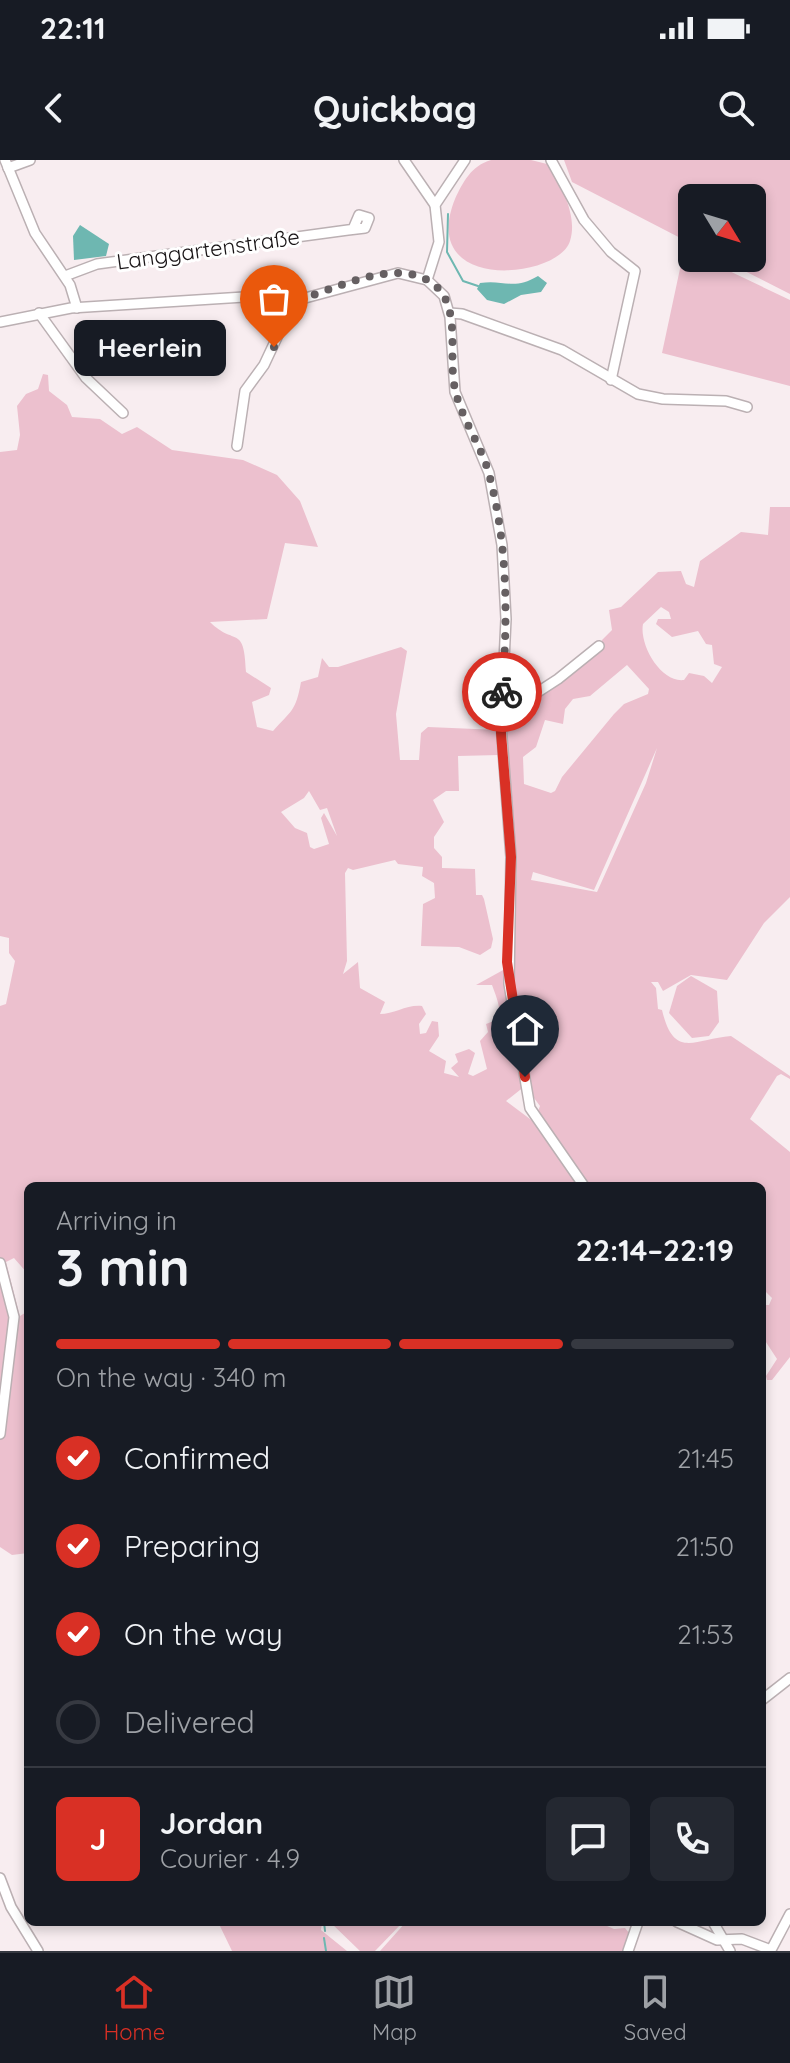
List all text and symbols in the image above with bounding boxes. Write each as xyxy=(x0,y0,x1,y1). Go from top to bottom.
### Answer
text: 22:11 xyxy=(40,9,106,47)
icon: back xyxy=(32,86,76,130)
text: Quickbag xyxy=(313,86,477,131)
icon: search xyxy=(714,86,758,130)
north arrow xyxy=(678,184,766,272)
map controls xyxy=(678,184,766,272)
street label: Langgartenstraße xyxy=(115,222,301,276)
pin xyxy=(240,265,308,347)
icon: bag xyxy=(252,277,296,321)
callout: Heerlein xyxy=(74,319,226,375)
text: Heerlein xyxy=(98,331,202,364)
courier xyxy=(462,652,542,732)
icon: bike xyxy=(480,670,524,714)
pin xyxy=(491,995,559,1077)
icon: home xyxy=(503,1007,547,1051)
text: Arriving in xyxy=(56,1204,177,1237)
text: 22:14–22:19 xyxy=(576,1231,734,1269)
text: 3 min xyxy=(56,1234,190,1299)
text: On the way · 340 m xyxy=(56,1361,286,1394)
icon: check xyxy=(56,1436,100,1480)
text: Confirmed xyxy=(124,1439,270,1477)
text: 21:45 xyxy=(677,1442,734,1475)
icon: check xyxy=(56,1524,100,1568)
text: Preparing xyxy=(124,1527,260,1565)
text: 21:50 xyxy=(675,1530,734,1563)
icon: check xyxy=(56,1612,100,1656)
text: On the way xyxy=(124,1615,283,1653)
text: 21:53 xyxy=(677,1618,734,1651)
text: Delivered xyxy=(124,1703,255,1741)
button: chat xyxy=(546,1797,630,1881)
button: phone xyxy=(650,1797,734,1881)
text: Jordan xyxy=(160,1804,263,1842)
text: J xyxy=(90,1820,106,1858)
text: Courier · 4.9 xyxy=(160,1842,300,1875)
tab: Home xyxy=(103,1970,165,2046)
tab: Map xyxy=(372,1970,417,2046)
tab: Saved xyxy=(624,1970,687,2046)

